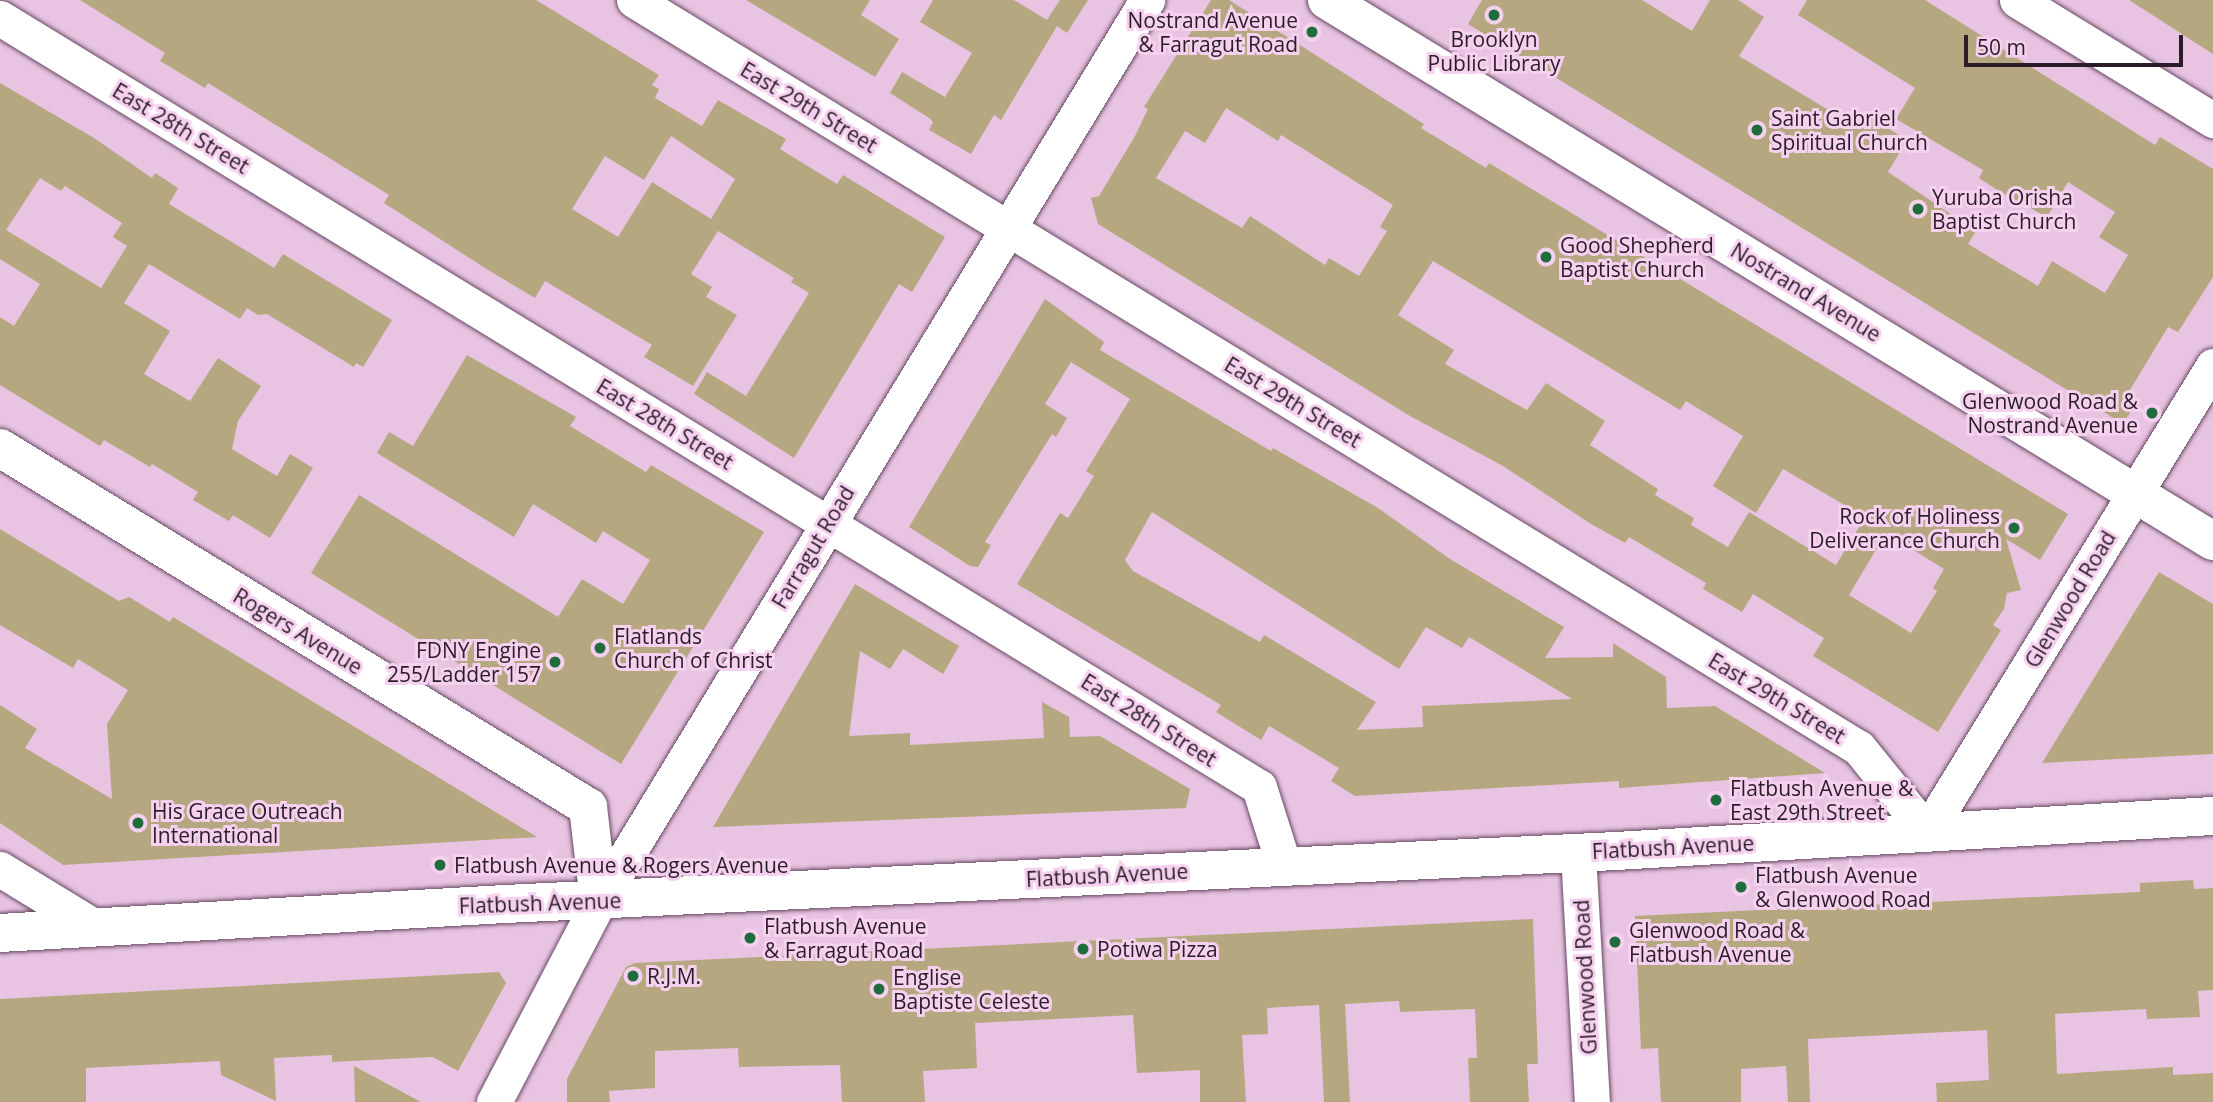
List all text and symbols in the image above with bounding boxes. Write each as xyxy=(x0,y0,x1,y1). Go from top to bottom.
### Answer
place label: Nostrand Avenue & Farragut Road xyxy=(1128,7,1298,57)
marker: Brooklyn Public Library xyxy=(1486,7,1502,23)
scale bar xyxy=(1968,21,2187,65)
marker: Nostrand Avenue & Farragut Road xyxy=(1304,24,1320,40)
place label: Brooklyn Public Library xyxy=(1428,26,1560,76)
text: 50 m xyxy=(1977,33,2026,61)
street label: East 29th Street xyxy=(736,56,882,158)
street label: East 28th Street xyxy=(108,77,254,179)
place label: Saint Gabriel Spiritual Church xyxy=(1771,105,1928,155)
marker: Saint Gabriel Spiritual Church xyxy=(1749,122,1765,138)
place label: Yuruba Orisha Baptist Church xyxy=(1932,184,2076,234)
marker: Yuruba Orisha Baptist Church xyxy=(1910,201,1926,217)
place label: Good Shepherd Baptist Church xyxy=(1560,232,1714,282)
street label: Nostrand Avenue xyxy=(1726,237,1886,347)
marker: Good Shepherd Baptist Church xyxy=(1538,249,1554,265)
street label: East 29th Street xyxy=(1220,351,1366,453)
street label: East 28th Street xyxy=(592,373,738,475)
place label: Glenwood Road & Nostrand Avenue xyxy=(1962,388,2138,438)
marker: Glenwood Road & Nostrand Avenue xyxy=(2144,405,2160,421)
street label: Farragut Road xyxy=(766,481,860,613)
place label: Rock of Holiness Deliverance Church xyxy=(1809,503,2000,553)
marker: Rock of Holiness Deliverance Church xyxy=(2006,520,2022,536)
street label: Glenwood Road xyxy=(2019,526,2121,672)
street label: Rogers Avenue xyxy=(229,583,367,679)
place label: Flatlands Church of Christ xyxy=(614,623,773,673)
place label: FDNY Engine 255/Ladder 157 xyxy=(387,637,541,687)
marker: Flatlands Church of Christ xyxy=(592,640,608,656)
street label: East 29th Street xyxy=(1704,647,1850,749)
marker: FDNY Engine 255/Ladder 157 xyxy=(547,654,563,670)
street label: East 28th Street xyxy=(1077,668,1221,772)
place label: Flatbush Avenue & East 29th Street xyxy=(1730,775,1913,825)
marker: Flatbush Avenue & East 29th Street xyxy=(1708,792,1724,808)
place label: His Grace Outreach International xyxy=(152,798,343,848)
marker: His Grace Outreach International xyxy=(130,815,146,831)
street label: Flatbush Avenue xyxy=(1591,830,1755,864)
place label: Flatbush Avenue & Rogers Avenue xyxy=(454,852,789,878)
marker: Flatbush Avenue & Rogers Avenue xyxy=(432,857,448,873)
street label: Flatbush Avenue xyxy=(1025,858,1189,892)
place label: Flatbush Avenue & Glenwood Road xyxy=(1755,862,1931,912)
marker: Flatbush Avenue & Glenwood Road xyxy=(1733,879,1749,895)
street label: Flatbush Avenue xyxy=(458,888,622,918)
street label: Glenwood Road xyxy=(1568,899,1602,1055)
place label: Flatbush Avenue & Farragut Road xyxy=(764,913,926,963)
place label: Glenwood Road & Flatbush Avenue xyxy=(1629,917,1805,967)
marker: Flatbush Avenue & Farragut Road xyxy=(742,930,758,946)
marker: Glenwood Road & Flatbush Avenue xyxy=(1607,934,1623,950)
place label: Potiwa Pizza xyxy=(1097,936,1218,962)
marker: Potiwa Pizza xyxy=(1075,941,1091,957)
place label: R.J.M. xyxy=(647,963,701,989)
place label: Englise Baptiste Celeste xyxy=(893,964,1050,1014)
marker: R.J.M. xyxy=(625,968,641,984)
marker: Englise Baptiste Celeste xyxy=(871,981,887,997)

